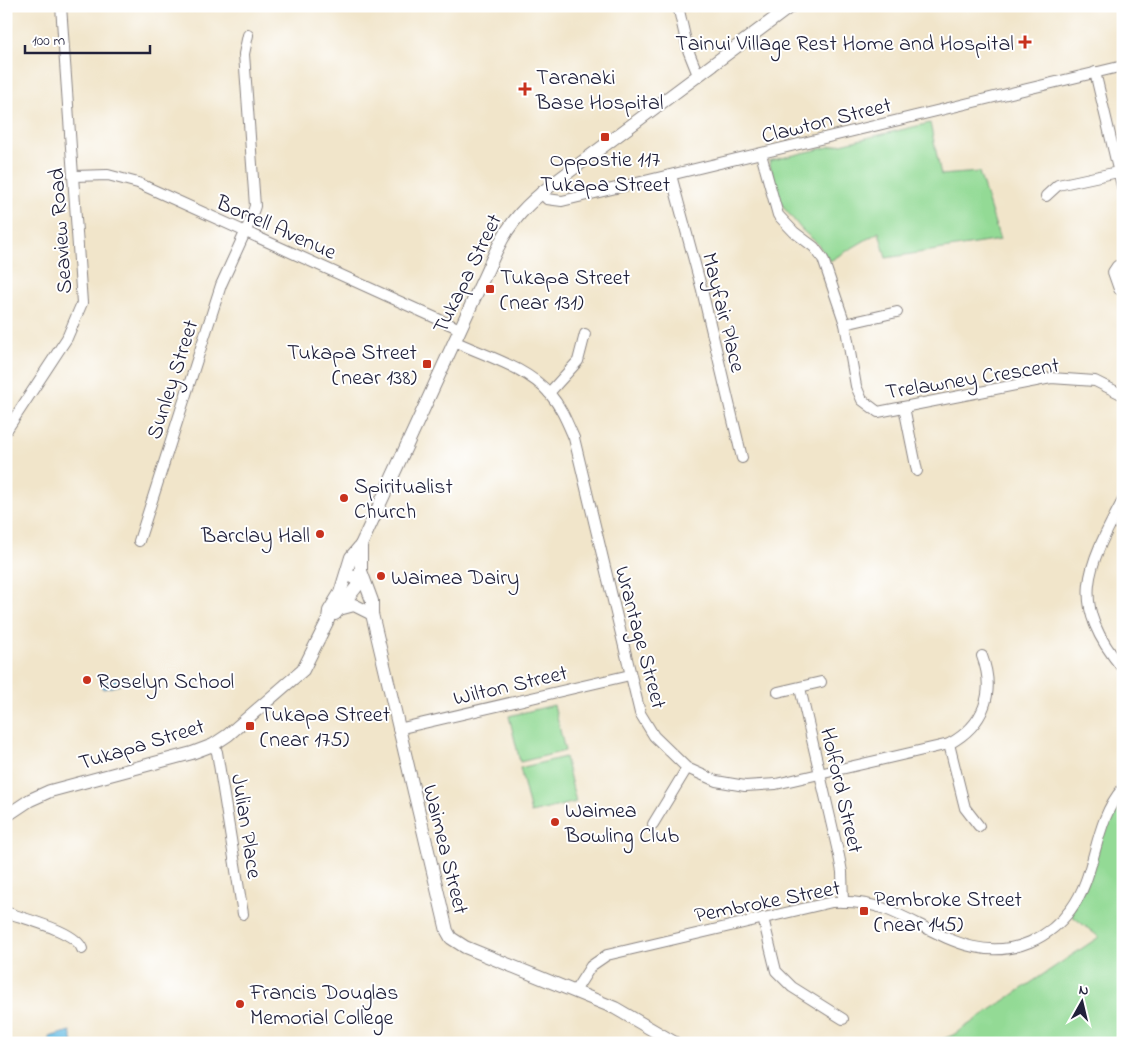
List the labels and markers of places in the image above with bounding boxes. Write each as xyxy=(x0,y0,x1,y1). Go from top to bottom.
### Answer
place label: Tainui Village Rest Home and Hospital xyxy=(675,29,1014,62)
marker: Tainui Village Rest Home and Hospital xyxy=(1018,35,1032,49)
place label: Taranaki Base Hospital xyxy=(535,63,664,120)
marker: Taranaki Base Hospital xyxy=(518,82,532,96)
marker: Oppostie 117 Tukapa Street xyxy=(599,131,611,143)
place label: Oppostie 117 Tukapa Street xyxy=(540,145,671,202)
place label: Tukapa Street (near 131) xyxy=(500,263,631,320)
marker: Tukapa Street (near 131) xyxy=(484,283,496,295)
place label: Tukapa Street (near 138) xyxy=(287,338,418,395)
marker: Tukapa Street (near 138) xyxy=(421,358,433,370)
place label: Spiritualist Church xyxy=(354,472,453,529)
marker: Spiritualist Church xyxy=(338,492,350,504)
place label: Barclay Hall xyxy=(200,521,310,554)
marker: Barclay Hall xyxy=(314,528,326,540)
place label: Waimea Dairy xyxy=(391,563,519,596)
marker: Waimea Dairy xyxy=(375,570,387,582)
place label: Roselyn School xyxy=(97,667,234,700)
marker: Roselyn School xyxy=(81,674,93,686)
place label: Tukapa Street (near 175) xyxy=(260,700,391,757)
marker: Tukapa Street (near 175) xyxy=(244,720,256,732)
place label: Waimea Bowling Club xyxy=(564,796,679,854)
marker: Waimea Bowling Club xyxy=(549,816,561,828)
place label: Pembroke Street (near 145) xyxy=(874,885,1023,942)
marker: Pembroke Street (near 145) xyxy=(858,905,870,917)
place label: Francis Douglas Memorial College xyxy=(249,978,398,1036)
marker: Francis Douglas Memorial College xyxy=(234,998,246,1010)

